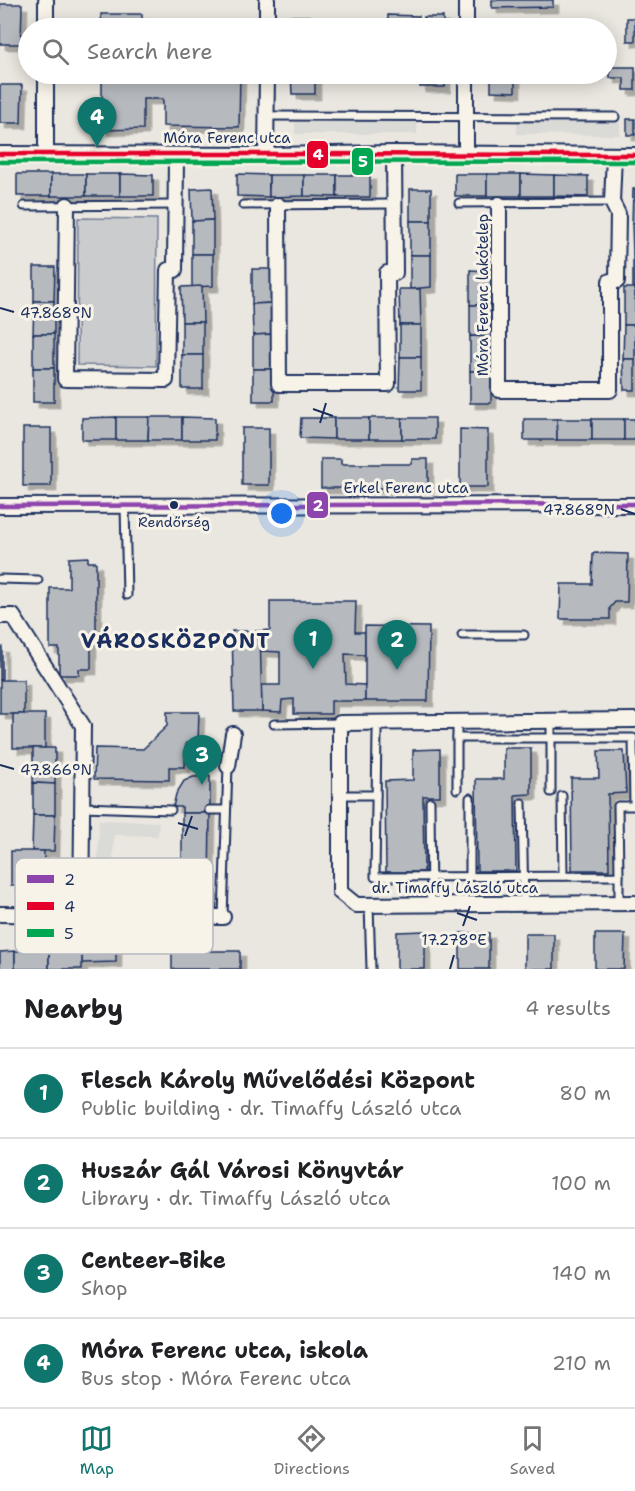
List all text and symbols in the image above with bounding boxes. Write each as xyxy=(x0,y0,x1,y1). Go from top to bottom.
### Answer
search box xyxy=(18,18,617,84)
icon: search xyxy=(39,35,72,68)
text: Search here xyxy=(87,37,213,66)
pin: 4 xyxy=(78,98,116,147)
street label: Móra Ferenc utca xyxy=(163,128,291,148)
line badge: 4 xyxy=(306,140,329,169)
text: 4 xyxy=(312,144,324,165)
line badge: 5 xyxy=(351,147,374,176)
text: 5 xyxy=(358,151,368,172)
street label: Móra Ferenc lakótelep xyxy=(473,214,493,376)
text: 47.868°N xyxy=(20,303,92,323)
street label: Erkel Ferenc utca xyxy=(343,478,469,498)
line badge: 2 xyxy=(306,491,329,519)
text: 2 xyxy=(312,495,324,516)
marker: Rendőrség xyxy=(168,499,180,511)
your location xyxy=(267,499,296,528)
text: 47.868°N xyxy=(543,500,615,520)
place label: Rendőrség xyxy=(138,513,210,531)
pin: 1 xyxy=(294,620,332,669)
pin: 2 xyxy=(378,620,416,670)
district label: VÁROSKÖZPONT xyxy=(81,626,271,655)
pin: 3 xyxy=(182,736,222,785)
text: 47.866°N xyxy=(20,760,92,780)
legend xyxy=(15,858,213,954)
text: 2 xyxy=(64,869,75,890)
street label: dr. Timaffy László utca xyxy=(372,878,539,898)
text: 4 xyxy=(64,896,75,917)
text: 5 xyxy=(64,923,74,944)
text: 17.278°E xyxy=(421,930,487,950)
text: Nearby xyxy=(24,991,123,1026)
text: 4 results xyxy=(525,995,611,1021)
text: Flesch Károly Művelődési Központ xyxy=(81,1066,475,1095)
text: 1 xyxy=(39,1080,48,1106)
text: 80 m xyxy=(559,1080,611,1106)
text: Public building · dr. Timaffy László utca xyxy=(81,1095,461,1121)
text: Huszár Gál Városi Könyvtár xyxy=(81,1156,404,1185)
text: 2 xyxy=(37,1170,51,1196)
text: 100 m xyxy=(551,1170,611,1196)
text: Library · dr. Timaffy László utca xyxy=(81,1185,390,1211)
text: Centeer-Bike xyxy=(81,1246,226,1275)
text: 3 xyxy=(37,1260,51,1286)
text: 140 m xyxy=(552,1260,611,1286)
text: Shop xyxy=(81,1275,128,1301)
text: Móra Ferenc utca, iskola xyxy=(81,1336,368,1365)
text: 4 xyxy=(37,1350,51,1376)
text: 210 m xyxy=(552,1350,611,1376)
text: Bus stop · Móra Ferenc utca xyxy=(81,1365,351,1391)
tab: Map xyxy=(80,1422,114,1479)
tab: Directions xyxy=(274,1422,350,1479)
tab: Saved xyxy=(510,1422,555,1479)

